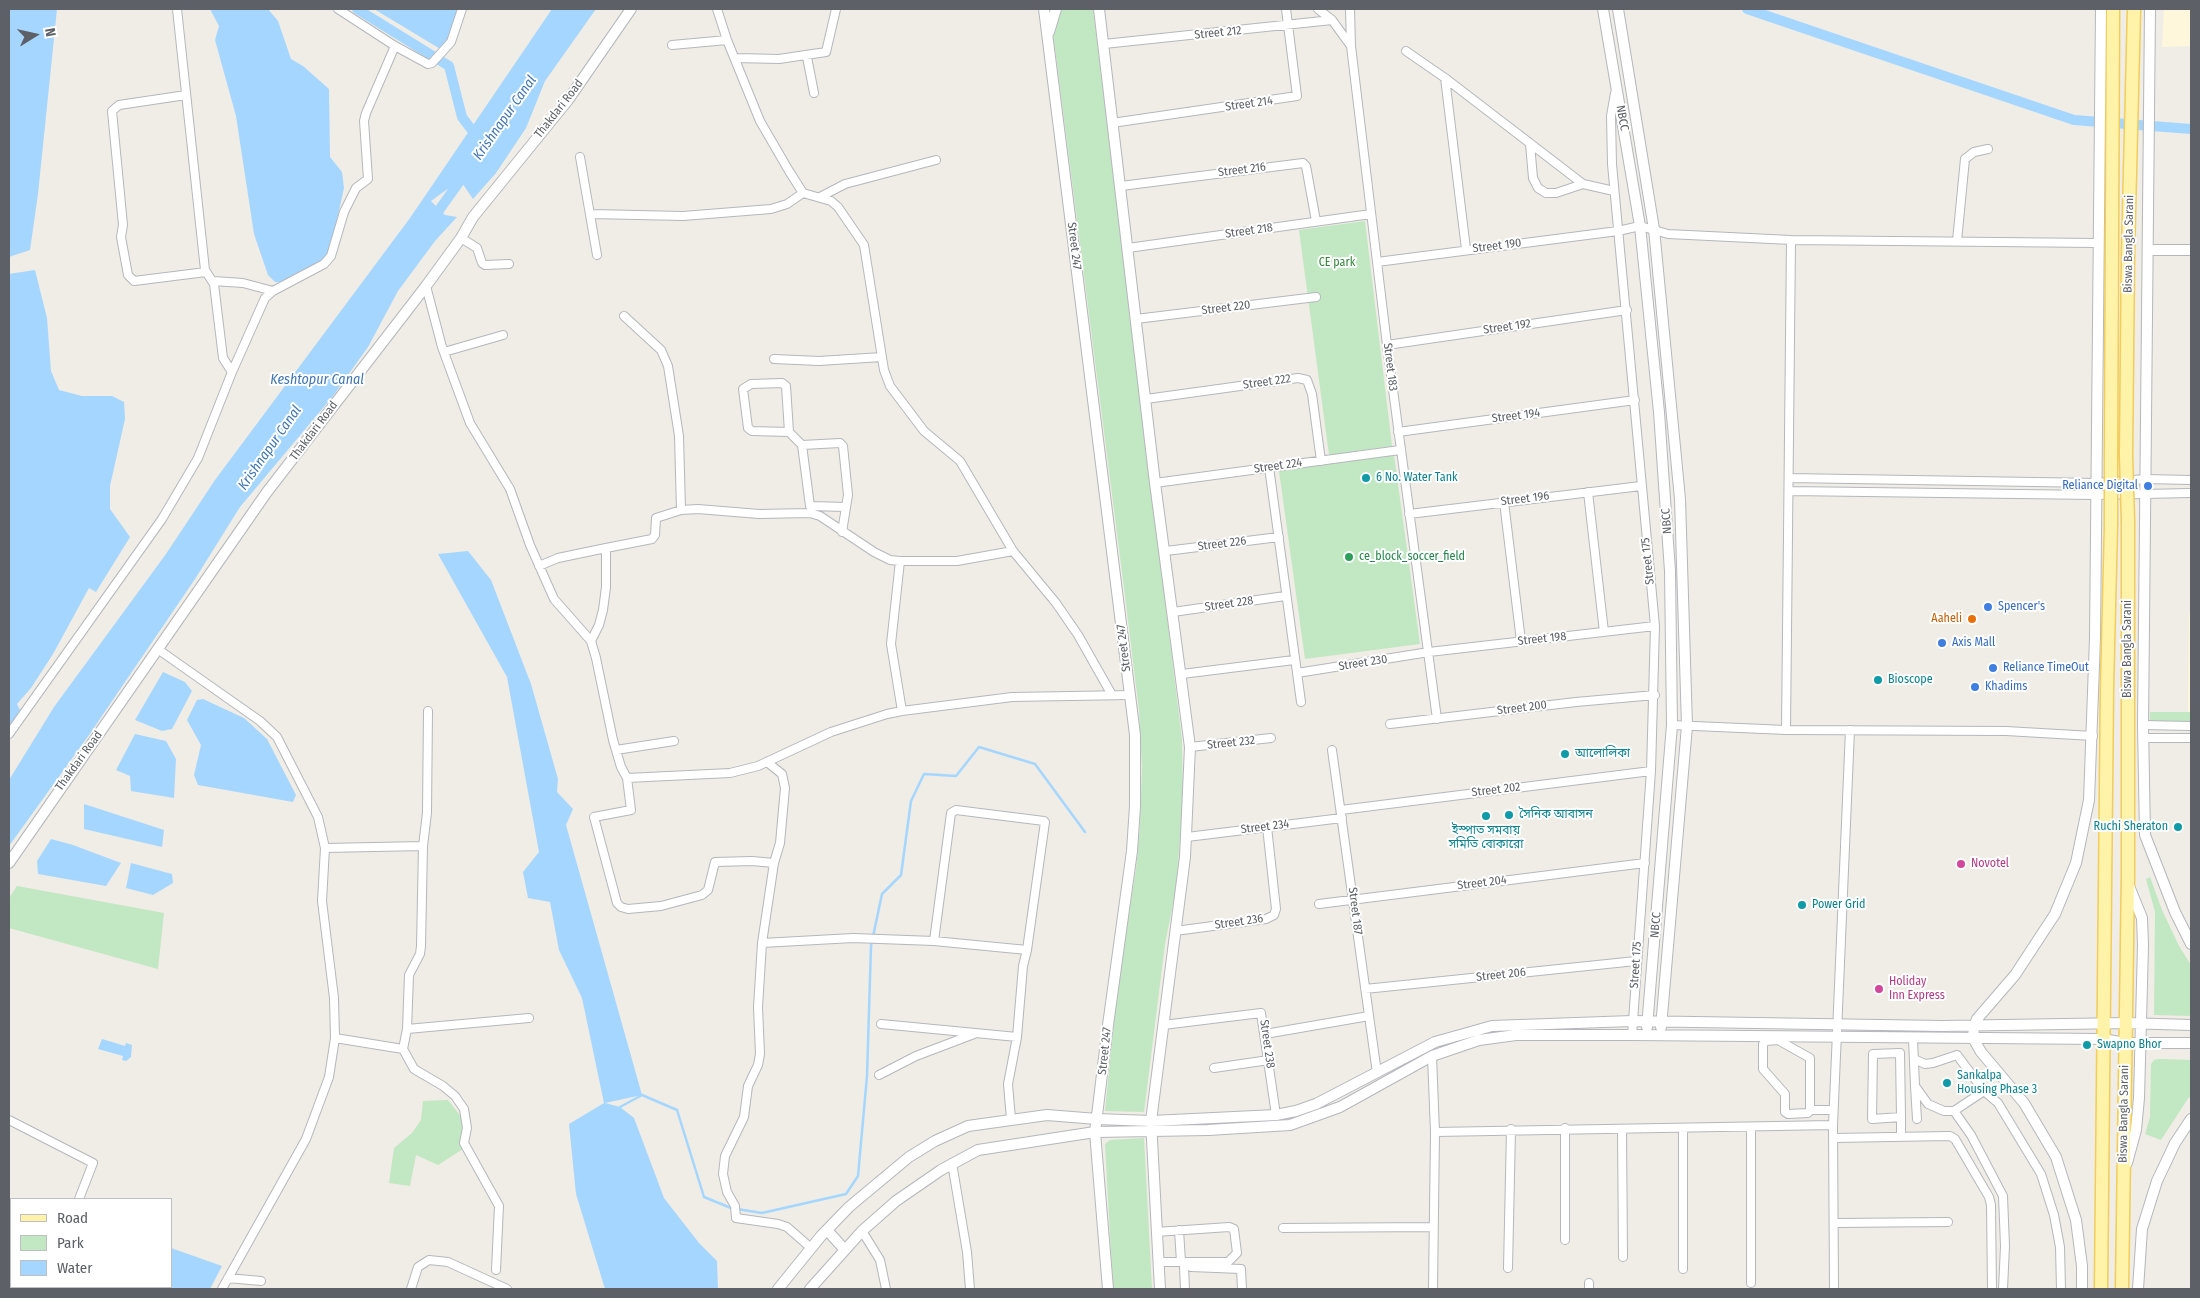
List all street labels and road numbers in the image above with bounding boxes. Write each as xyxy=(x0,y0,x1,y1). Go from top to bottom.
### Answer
street label: Street 212 xyxy=(1194,23,1242,43)
street label: Thakdari Road xyxy=(532,77,586,141)
street label: Street 214 xyxy=(1224,94,1274,114)
street label: NBCC xyxy=(1613,104,1631,132)
street label: Street 216 xyxy=(1217,160,1267,180)
street label: Biswa Bangla Sarani xyxy=(2121,195,2137,293)
street label: Street 247 xyxy=(1064,221,1084,271)
street label: Street 218 xyxy=(1224,221,1274,241)
street label: Street 190 xyxy=(1472,236,1522,256)
street label: Street 220 xyxy=(1201,298,1251,318)
street label: Street 192 xyxy=(1482,317,1532,337)
street label: Street 183 xyxy=(1380,342,1400,392)
street label: Street 222 xyxy=(1242,372,1292,392)
street label: Thakdari Road xyxy=(287,399,341,463)
street label: Street 194 xyxy=(1491,406,1541,426)
street label: Street 224 xyxy=(1253,455,1303,477)
street label: Street 196 xyxy=(1500,489,1550,509)
street label: NBCC xyxy=(1659,508,1675,534)
street label: Street 226 xyxy=(1197,534,1247,554)
street label: Street 175 xyxy=(1638,537,1658,585)
street label: Street 228 xyxy=(1204,593,1254,615)
street label: Biswa Bangla Sarani xyxy=(2121,600,2135,698)
street label: Street 247 xyxy=(1114,623,1134,673)
street label: Street 198 xyxy=(1517,629,1567,649)
street label: Street 230 xyxy=(1338,652,1388,674)
street label: Street 200 xyxy=(1496,698,1548,718)
street label: Thakdari Road xyxy=(52,728,106,794)
street label: Street 232 xyxy=(1206,733,1256,753)
street label: Street 202 xyxy=(1471,780,1521,800)
street label: Street 234 xyxy=(1240,817,1290,837)
street label: Street 204 xyxy=(1456,873,1508,893)
street label: Street 187 xyxy=(1345,886,1365,936)
street label: Street 236 xyxy=(1214,911,1264,933)
street label: NBCC xyxy=(1648,912,1664,938)
street label: Street 175 xyxy=(1627,941,1645,989)
street label: Street 206 xyxy=(1475,965,1527,985)
street label: Street 238 xyxy=(1256,1019,1278,1069)
street label: Street 247 xyxy=(1095,1026,1115,1076)
street label: Biswa Bangla Sarani xyxy=(2116,1065,2132,1163)

